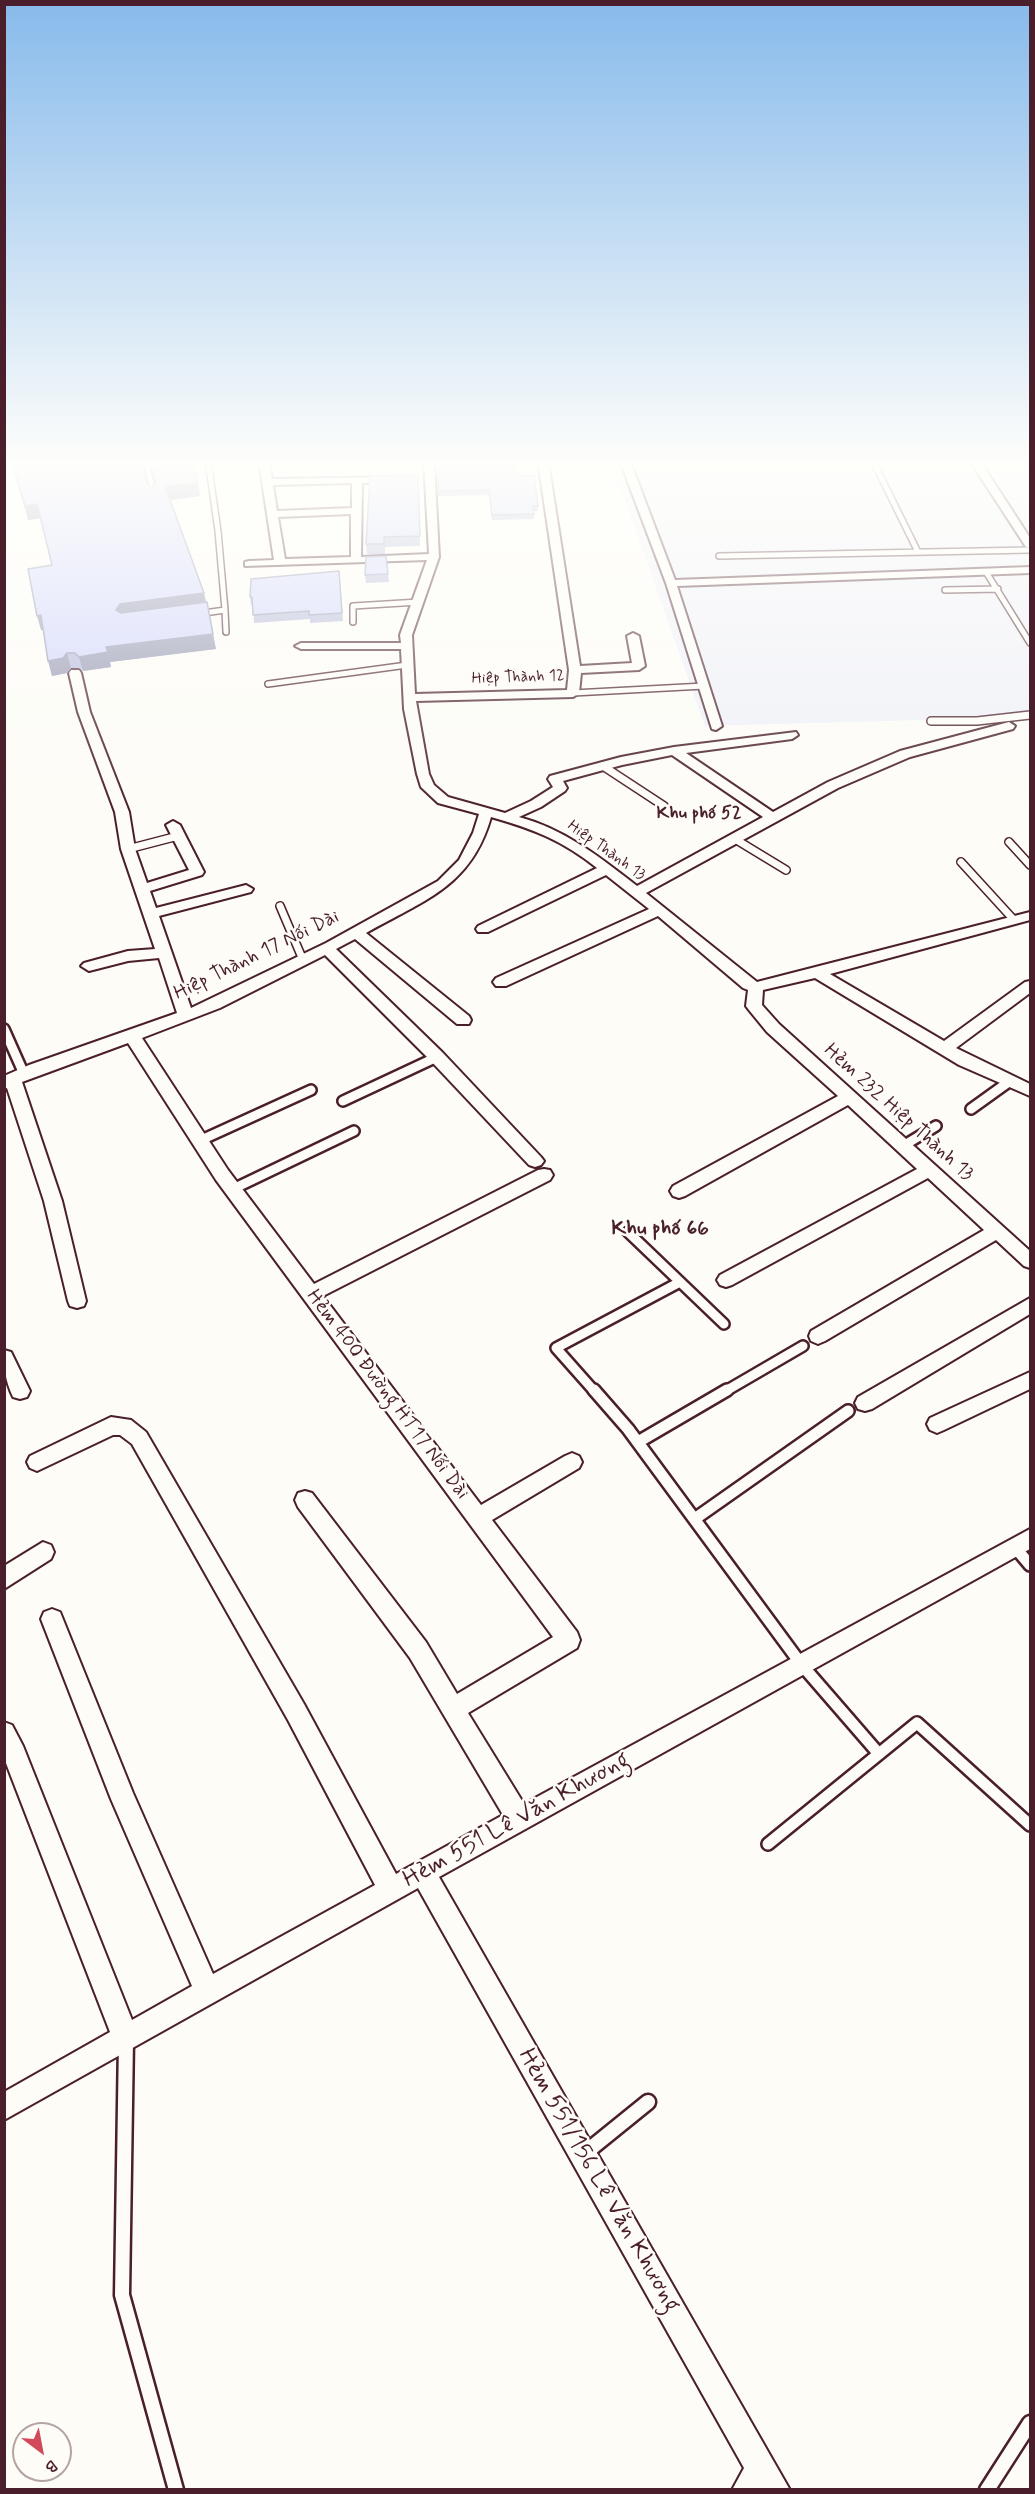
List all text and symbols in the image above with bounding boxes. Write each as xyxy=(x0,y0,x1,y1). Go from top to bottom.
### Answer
street label: Hiệp Thành 12 xyxy=(471,667,565,689)
district label: Khu phố 52 xyxy=(657,803,741,825)
street label: Hiệp Thành 13 xyxy=(563,817,649,885)
street label: Hiệp Thành 17 Nối Dài xyxy=(170,906,344,1006)
street label: Hẻm 232 Hiệp Thành 13 xyxy=(818,1039,978,1187)
district label: Khu phố 66 xyxy=(611,1217,709,1243)
street label: Hẻm 400 Đường HT17 Nối Dài xyxy=(300,1285,474,1505)
street label: Hẻm 551 Lê Văn Khương xyxy=(399,1747,635,1895)
street label: Hẻm 551/156 Lê Văn Khương xyxy=(511,2044,685,2318)
north arrow xyxy=(12,2422,72,2482)
text: B xyxy=(41,2454,61,2478)

